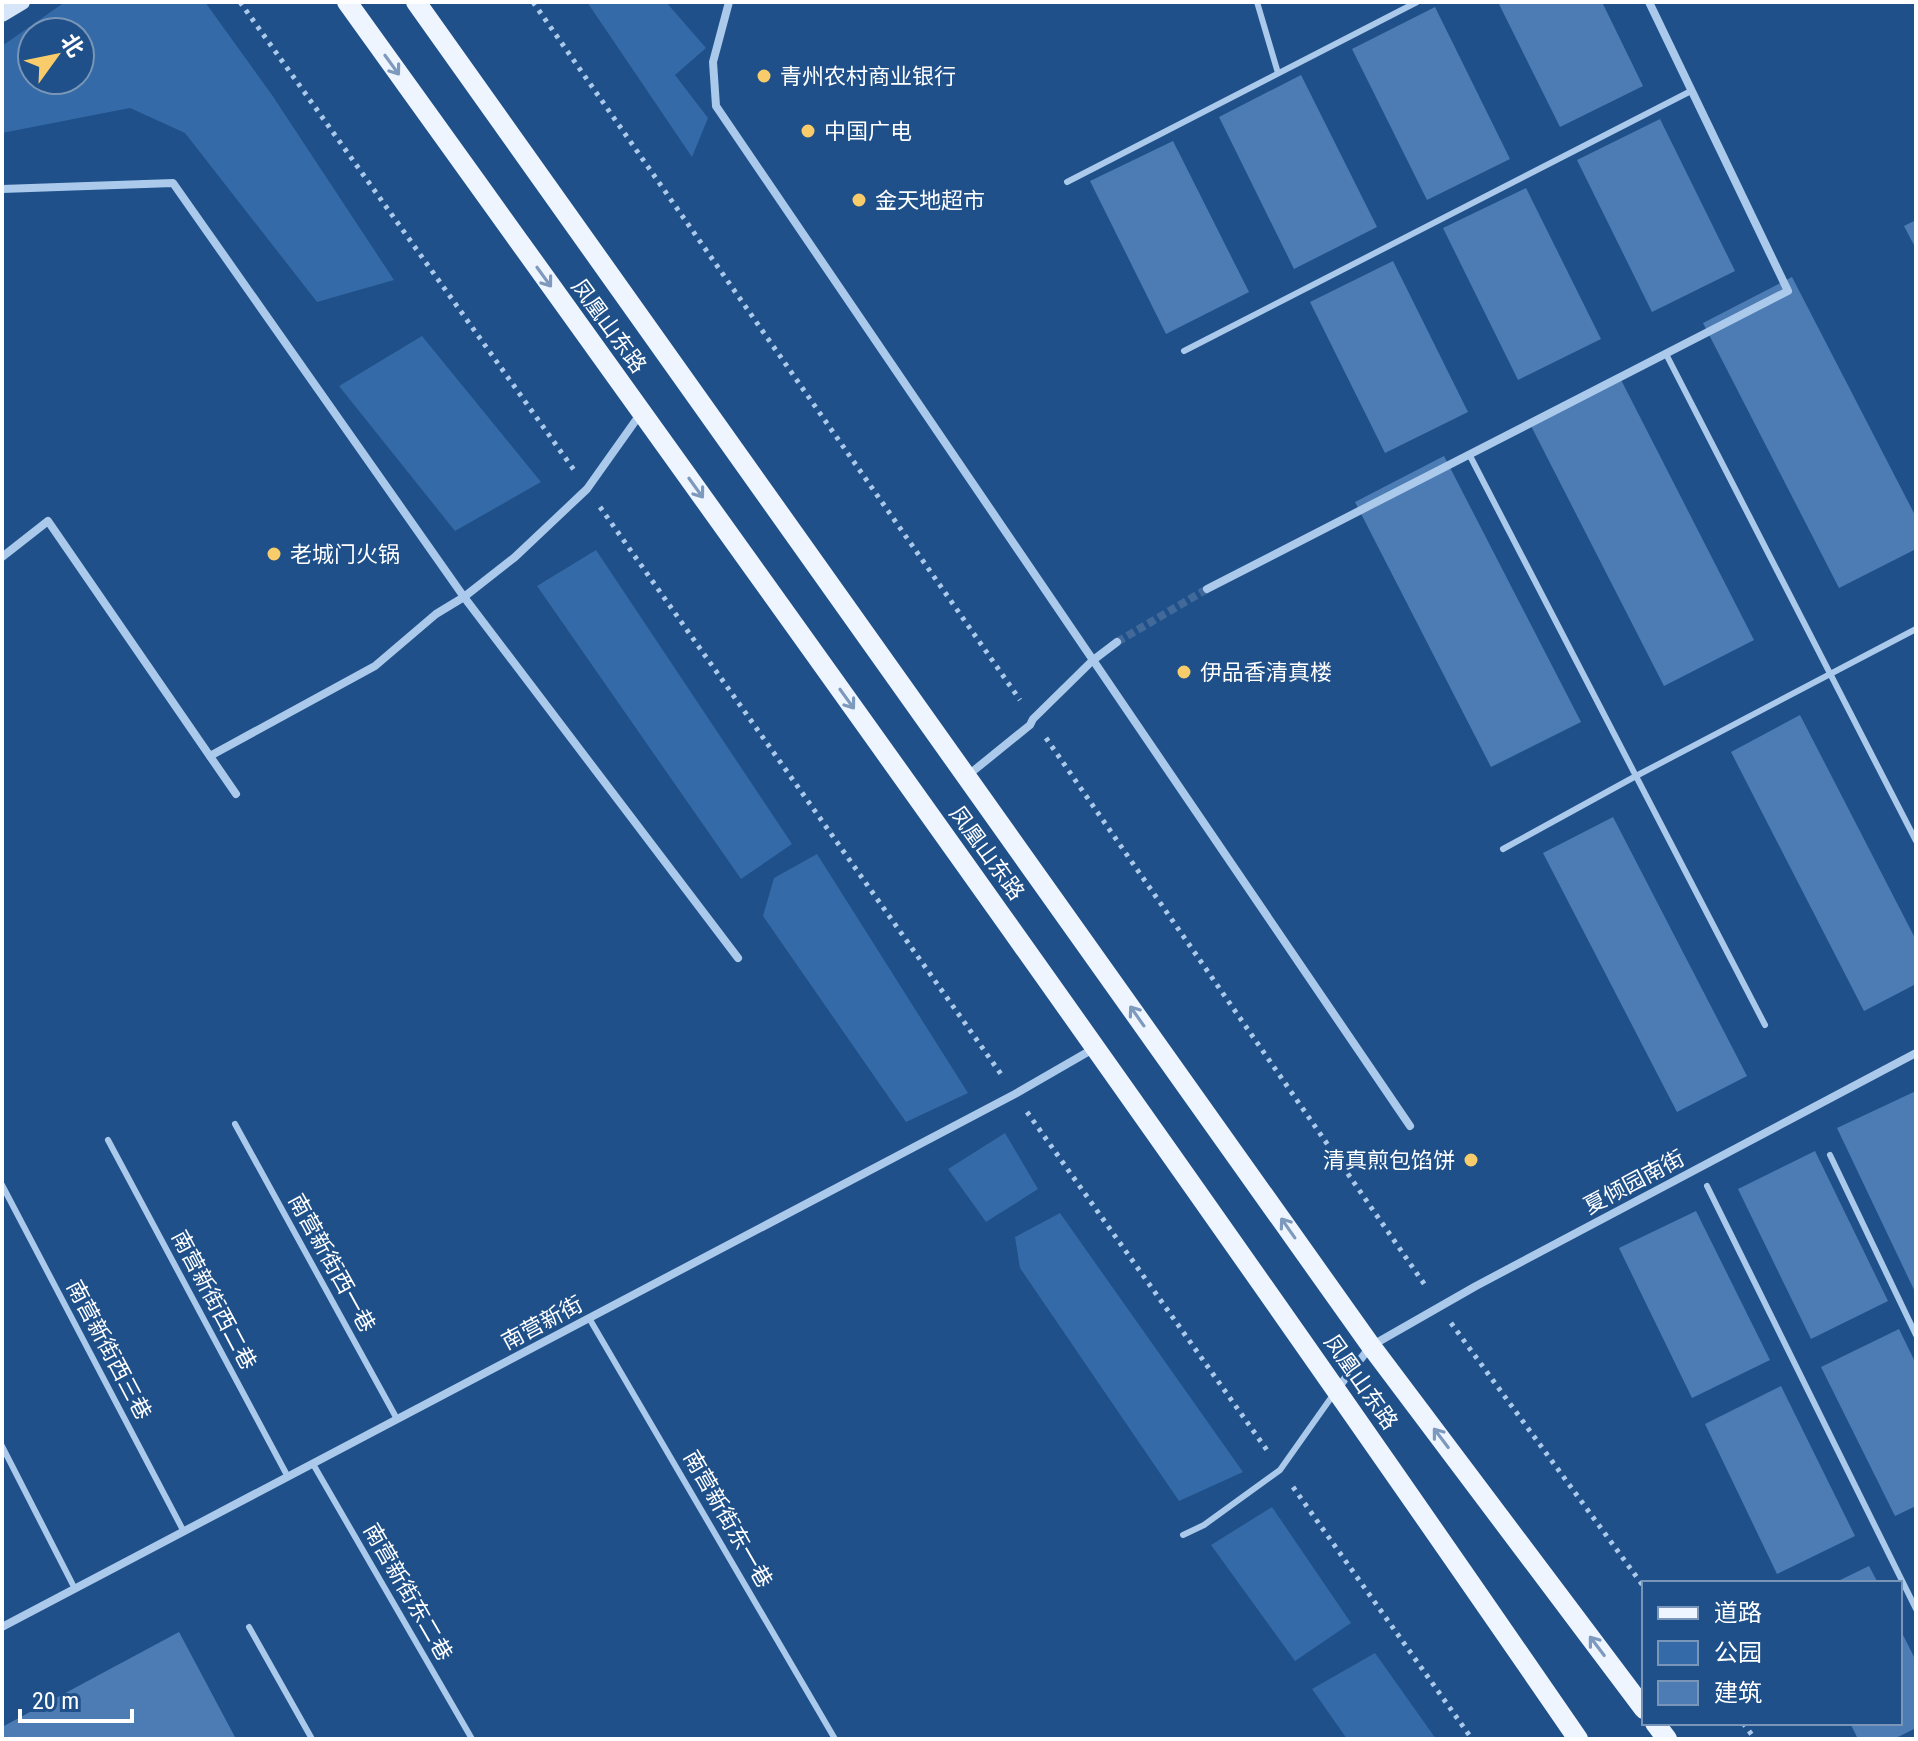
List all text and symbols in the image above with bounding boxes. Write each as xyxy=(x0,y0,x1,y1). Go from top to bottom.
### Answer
north arrow xyxy=(16,16,96,96)
text: 北 xyxy=(56,29,89,61)
one-way arrow xyxy=(384,54,401,76)
place label: 青州农村商业银行 xyxy=(780,64,956,89)
marker: 青州农村商业银行 xyxy=(755,67,773,85)
place label: 中国广电 xyxy=(824,119,912,144)
marker: 中国广电 xyxy=(799,122,817,140)
place label: 金天地超市 xyxy=(875,188,985,213)
marker: 金天地超市 xyxy=(850,191,868,209)
one-way arrow xyxy=(536,265,552,287)
street label: 凤凰山东路 xyxy=(567,274,651,378)
one-way arrow xyxy=(688,476,704,498)
place label: 老城门火锅 xyxy=(290,542,400,567)
marker: 老城门火锅 xyxy=(265,545,283,563)
place label: 伊品香清真楼 xyxy=(1200,660,1332,685)
marker: 伊品香清真楼 xyxy=(1175,663,1193,681)
one-way arrow xyxy=(838,688,855,709)
street label: 凤凰山东路 xyxy=(945,801,1029,905)
one-way arrow xyxy=(1129,1006,1145,1028)
street label: 夏倾园南街 xyxy=(1580,1145,1688,1219)
place label: 清真煎包馅饼 xyxy=(1323,1148,1455,1173)
marker: 清真煎包馅饼 xyxy=(1462,1151,1480,1169)
street label: 南营新街西一巷 xyxy=(284,1190,380,1336)
one-way arrow xyxy=(1280,1218,1296,1240)
street label: 南营新街西二巷 xyxy=(167,1226,261,1374)
street label: 南营新街西三巷 xyxy=(62,1276,156,1424)
street label: 南营新街 xyxy=(497,1291,587,1355)
street label: 凤凰山东路 xyxy=(1319,1330,1403,1434)
one-way arrow xyxy=(1432,1428,1449,1450)
street label: 南营新街东一巷 xyxy=(679,1446,777,1592)
street label: 南营新街东二巷 xyxy=(359,1519,457,1665)
legend xyxy=(1642,1581,1902,1725)
text: 道路 xyxy=(1714,1599,1762,1627)
one-way arrow xyxy=(1589,1636,1606,1657)
text: 公园 xyxy=(1714,1639,1762,1667)
scale bar xyxy=(20,1673,132,1723)
text: 建筑 xyxy=(1714,1679,1762,1707)
text: 20 m xyxy=(32,1687,79,1715)

